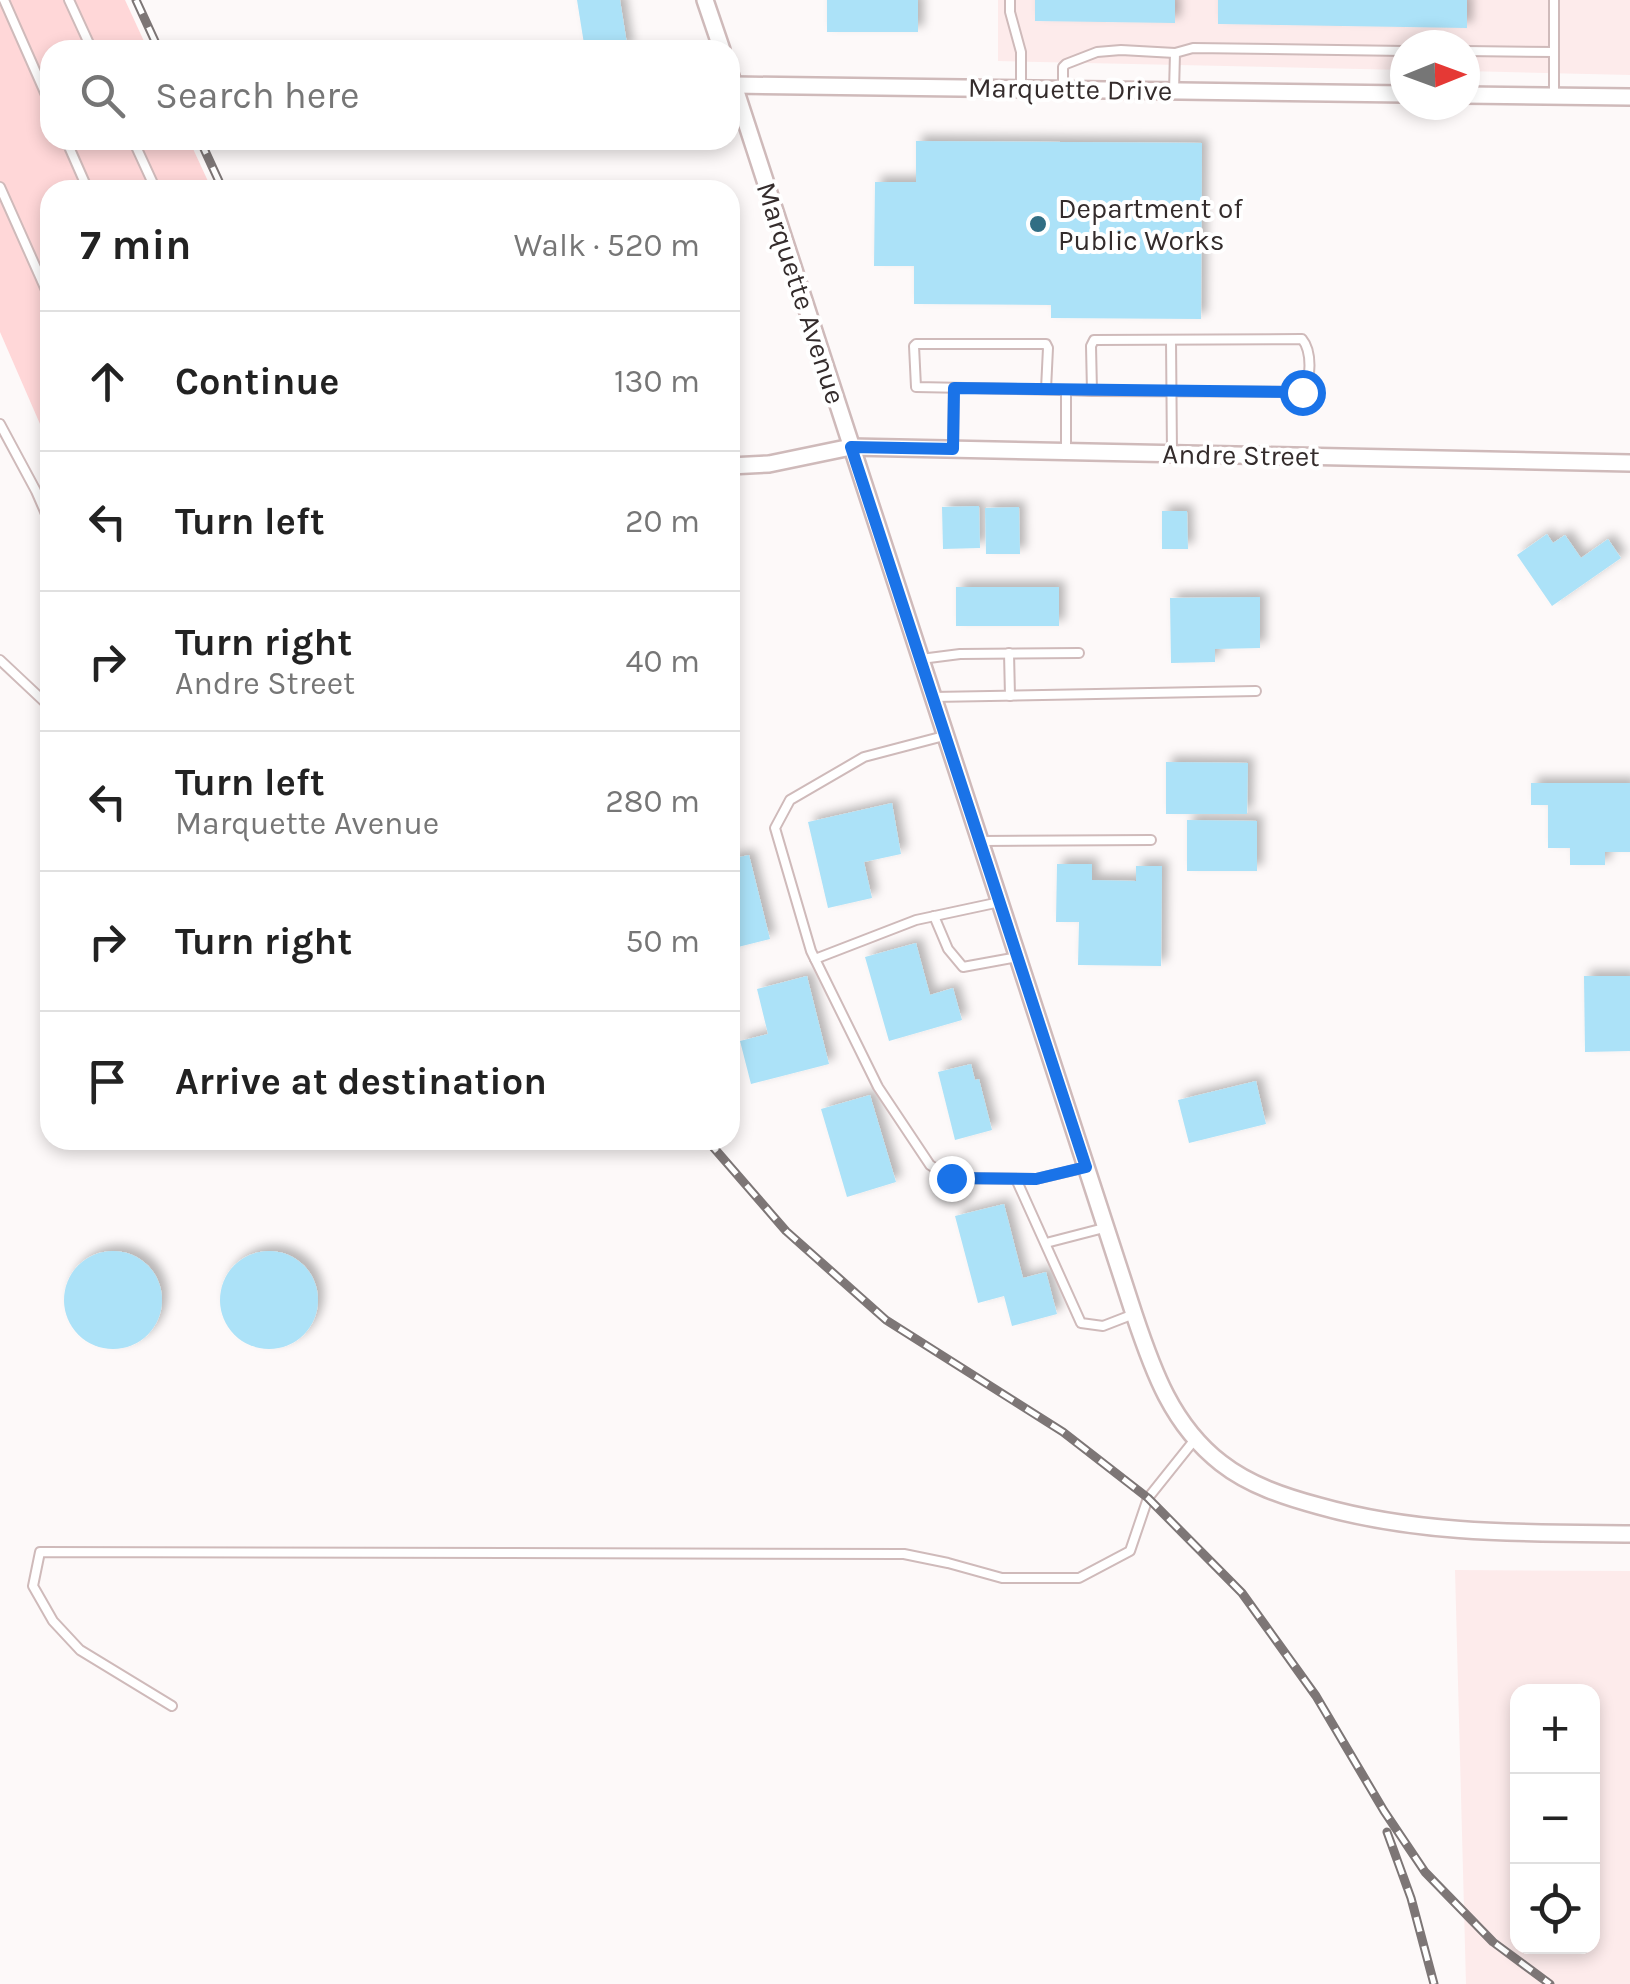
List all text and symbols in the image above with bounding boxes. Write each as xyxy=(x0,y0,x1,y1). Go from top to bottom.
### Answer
north arrow xyxy=(1390,30,1480,120)
search box xyxy=(40,40,740,150)
icon: search xyxy=(75,68,130,123)
street label: Marquette Drive xyxy=(968,71,1172,107)
text: Search here xyxy=(155,73,359,118)
street label: Marquette Avenue xyxy=(750,178,852,408)
place label: Department of Public Works xyxy=(1058,192,1243,257)
marker: Department of Public Works xyxy=(1027,213,1049,235)
text: 7 min xyxy=(80,220,191,270)
text: Walk · 520 m xyxy=(514,227,700,264)
icon: ahead xyxy=(80,354,135,409)
text: Continue xyxy=(175,359,339,404)
text: 130 m xyxy=(614,363,700,400)
route start xyxy=(1280,370,1326,416)
street label: Andre Street xyxy=(1162,437,1320,473)
icon: left xyxy=(80,494,135,549)
text: Turn left xyxy=(175,499,325,544)
text: 20 m xyxy=(625,503,700,540)
text: Turn right xyxy=(175,620,352,665)
icon: right xyxy=(80,634,135,689)
text: 40 m xyxy=(626,643,700,680)
text: Andre Street xyxy=(175,665,355,702)
text: Turn left xyxy=(175,760,325,805)
icon: left xyxy=(80,774,135,829)
text: 280 m xyxy=(605,783,700,820)
text: Marquette Avenue xyxy=(175,805,439,842)
icon: right xyxy=(80,914,135,969)
text: Turn right xyxy=(175,919,352,964)
text: 50 m xyxy=(625,923,700,960)
icon: arrive xyxy=(80,1054,135,1109)
text: Arrive at destination xyxy=(175,1059,547,1104)
route end xyxy=(929,1156,975,1202)
map controls xyxy=(1510,1684,1600,1954)
button: + xyxy=(1510,1684,1600,1774)
button: − xyxy=(1510,1774,1600,1864)
button: locate xyxy=(1510,1864,1600,1954)

